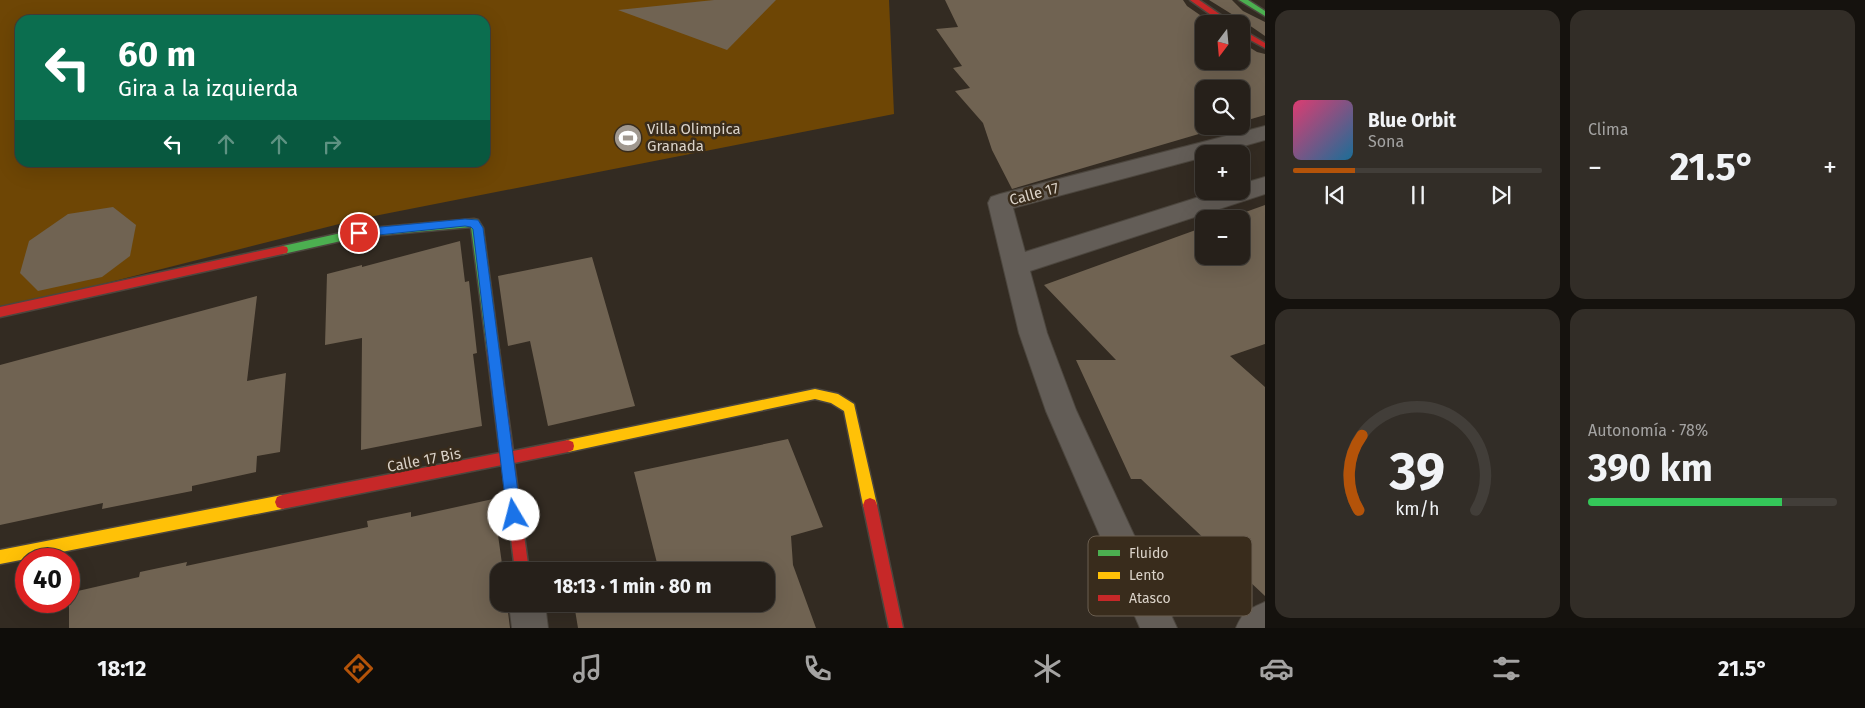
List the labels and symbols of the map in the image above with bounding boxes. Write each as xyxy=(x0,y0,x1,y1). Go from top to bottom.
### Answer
north arrow xyxy=(1195,15,1250,70)
place label: Villa Olimpica Granada xyxy=(647,120,741,155)
sports icon: Villa Olimpica Granada xyxy=(613,123,643,153)
street label: Calle 17 xyxy=(1007,179,1061,209)
pin xyxy=(338,212,380,254)
street label: Calle 17 Bis xyxy=(386,444,462,476)
position arrow xyxy=(487,488,539,540)
legend xyxy=(1088,536,1252,616)
text: Fluido xyxy=(1129,545,1168,562)
speed limit sign: 40 xyxy=(15,548,80,613)
text: Lento xyxy=(1129,567,1164,584)
text: Atasco xyxy=(1129,590,1171,607)

